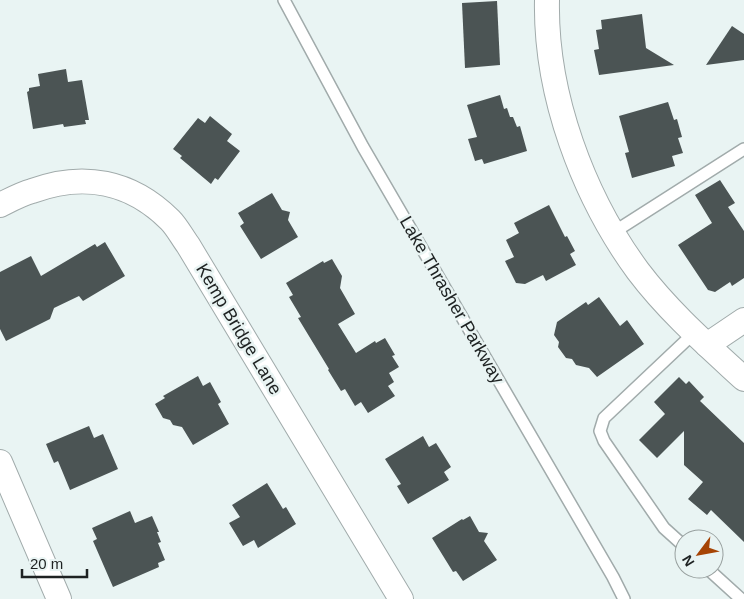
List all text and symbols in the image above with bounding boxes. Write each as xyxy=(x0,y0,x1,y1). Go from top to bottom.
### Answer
street label: Lake Thrasher Parkway xyxy=(396,213,508,387)
street label: Kemp Bridge Lane xyxy=(192,260,286,398)
north arrow xyxy=(674,529,724,579)
scale bar xyxy=(22,546,88,578)
text: N xyxy=(679,552,697,569)
text: 20 m xyxy=(30,555,63,572)

